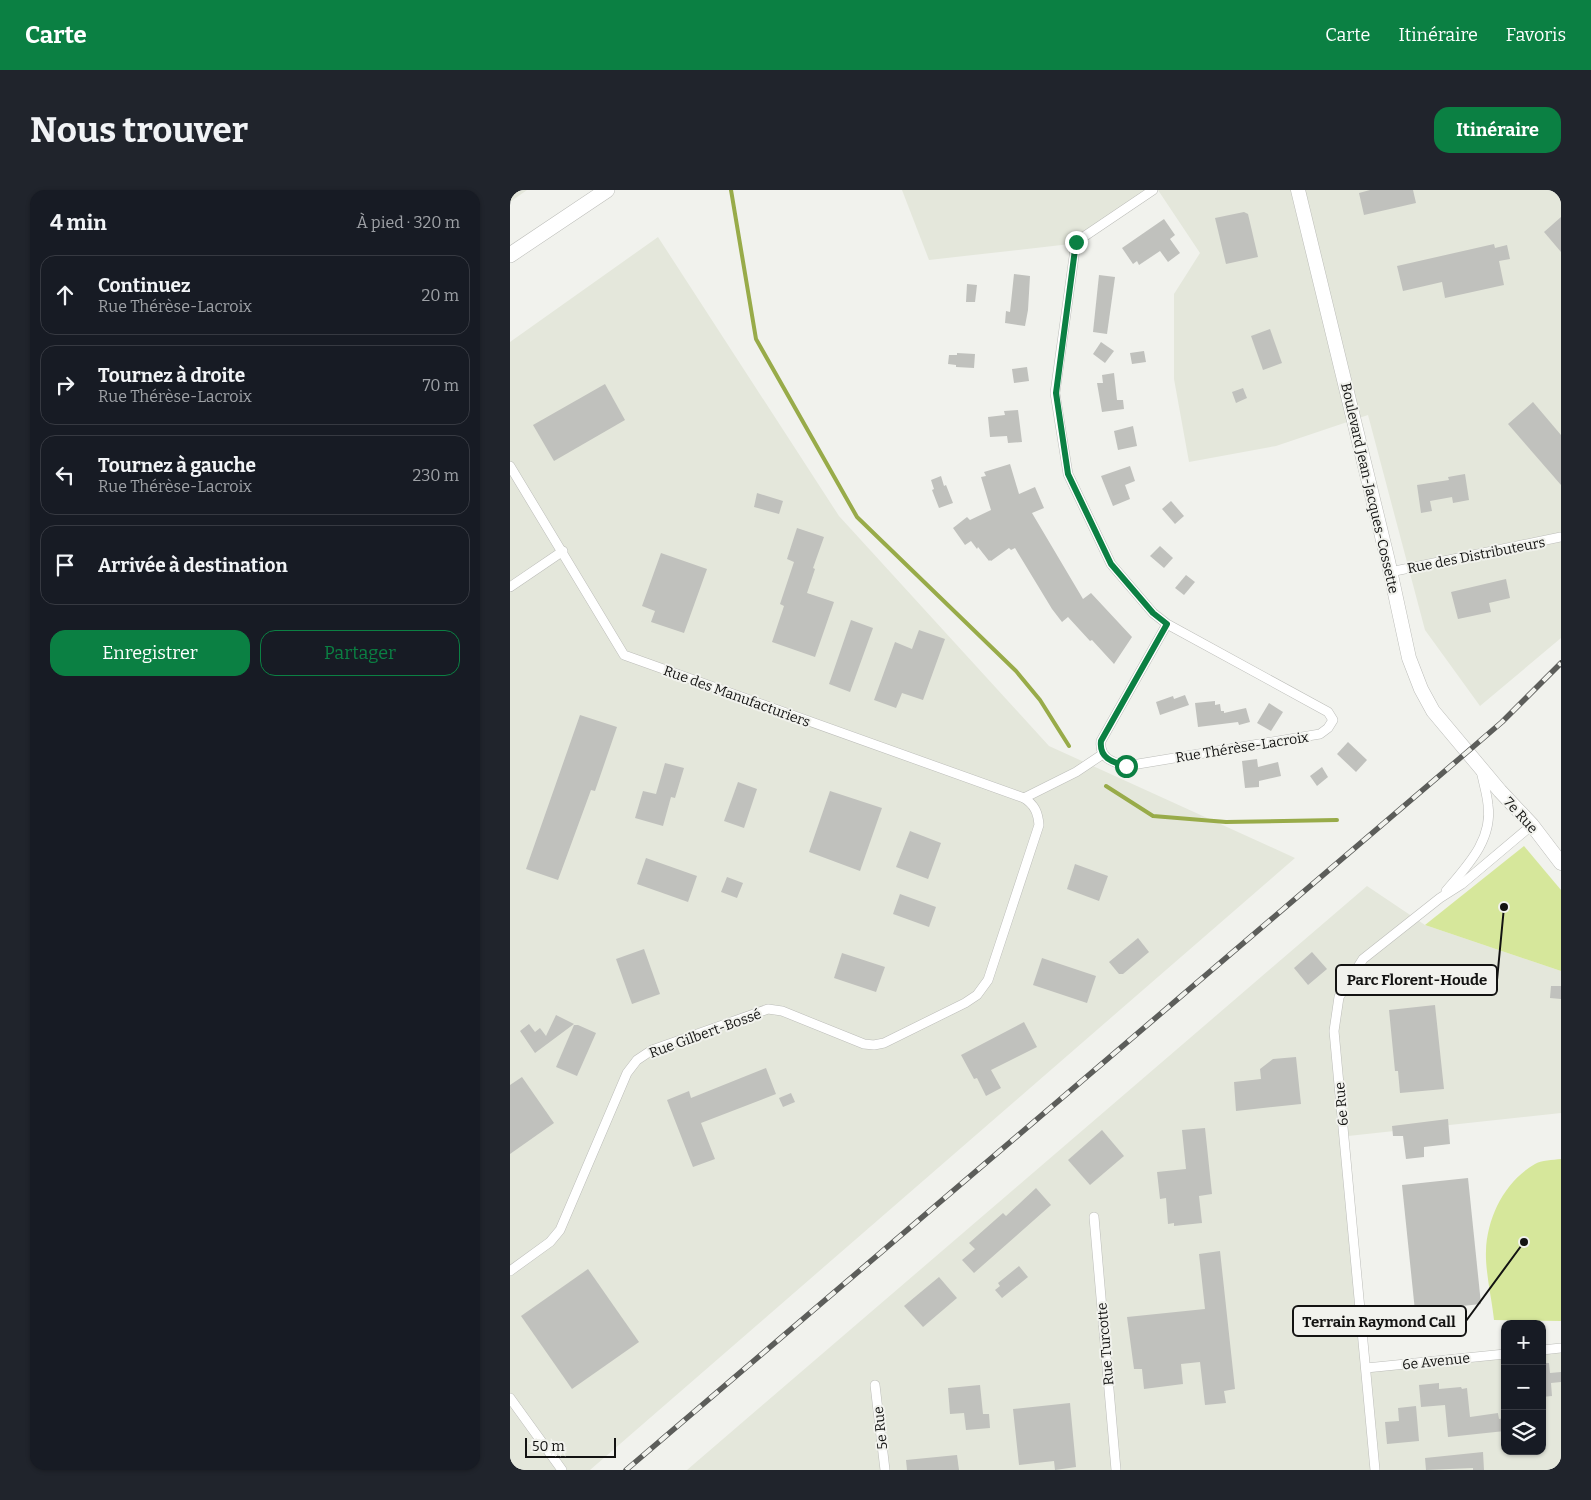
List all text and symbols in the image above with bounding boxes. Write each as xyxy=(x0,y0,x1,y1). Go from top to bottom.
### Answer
text: Carte xyxy=(25,21,87,49)
text: Carte xyxy=(1325,24,1370,46)
text: Itinéraire xyxy=(1398,24,1478,46)
text: Favoris xyxy=(1506,24,1566,46)
button: Itinéraire xyxy=(1434,107,1561,153)
text: Nous trouver xyxy=(30,109,248,151)
text: 4 min xyxy=(50,210,107,236)
text: À pied · 320 m xyxy=(357,213,460,232)
route end xyxy=(1065,231,1088,254)
text: Continuez xyxy=(98,274,191,297)
icon: ahead xyxy=(51,281,79,309)
text: 20 m xyxy=(422,286,459,305)
text: Rue Thérèse-Lacroix xyxy=(98,297,252,316)
text: Tournez à droite xyxy=(98,364,245,387)
icon: right xyxy=(51,371,79,399)
text: 70 m xyxy=(423,376,459,395)
street label: Boulevard Jean-Jacques-Cossette xyxy=(1337,381,1402,595)
text: Rue Thérèse-Lacroix xyxy=(98,387,252,406)
text: Tournez à gauche xyxy=(98,454,256,477)
icon: left xyxy=(51,461,79,489)
text: 230 m xyxy=(412,466,459,485)
text: Rue Thérèse-Lacroix xyxy=(98,477,252,496)
street label: Rue des Distributeurs xyxy=(1406,534,1547,577)
icon: arrive xyxy=(51,551,79,579)
text: Arrivée à destination xyxy=(98,554,288,577)
button: Enregistrer xyxy=(50,630,250,676)
button: Partager xyxy=(260,630,460,676)
street label: Rue des Manufacturiers xyxy=(661,662,812,731)
street label: Rue Thérèse-Lacroix xyxy=(1174,729,1310,766)
route start xyxy=(1115,755,1138,778)
street label: 7e Rue xyxy=(1500,794,1541,837)
callout: Parc Florent-Houde xyxy=(1336,965,1497,995)
text: Parc Florent-Houde xyxy=(1347,971,1487,989)
street label: Rue Gilbert-Bossé xyxy=(647,1005,764,1062)
street label: 6e Rue xyxy=(1331,1081,1352,1127)
street label: Rue Turcotte xyxy=(1093,1302,1118,1386)
callout: Terrain Raymond Call xyxy=(1293,1306,1466,1336)
text: Terrain Raymond Call xyxy=(1302,1313,1456,1331)
map controls xyxy=(1501,1320,1546,1455)
button: + xyxy=(1501,1320,1546,1365)
street label: 6e Avenue xyxy=(1401,1349,1471,1373)
button: − xyxy=(1501,1365,1546,1410)
street label: 5e Rue xyxy=(870,1406,891,1450)
button: layers xyxy=(1501,1410,1546,1455)
scale bar xyxy=(525,1435,616,1458)
text: 50 m xyxy=(532,1438,565,1455)

